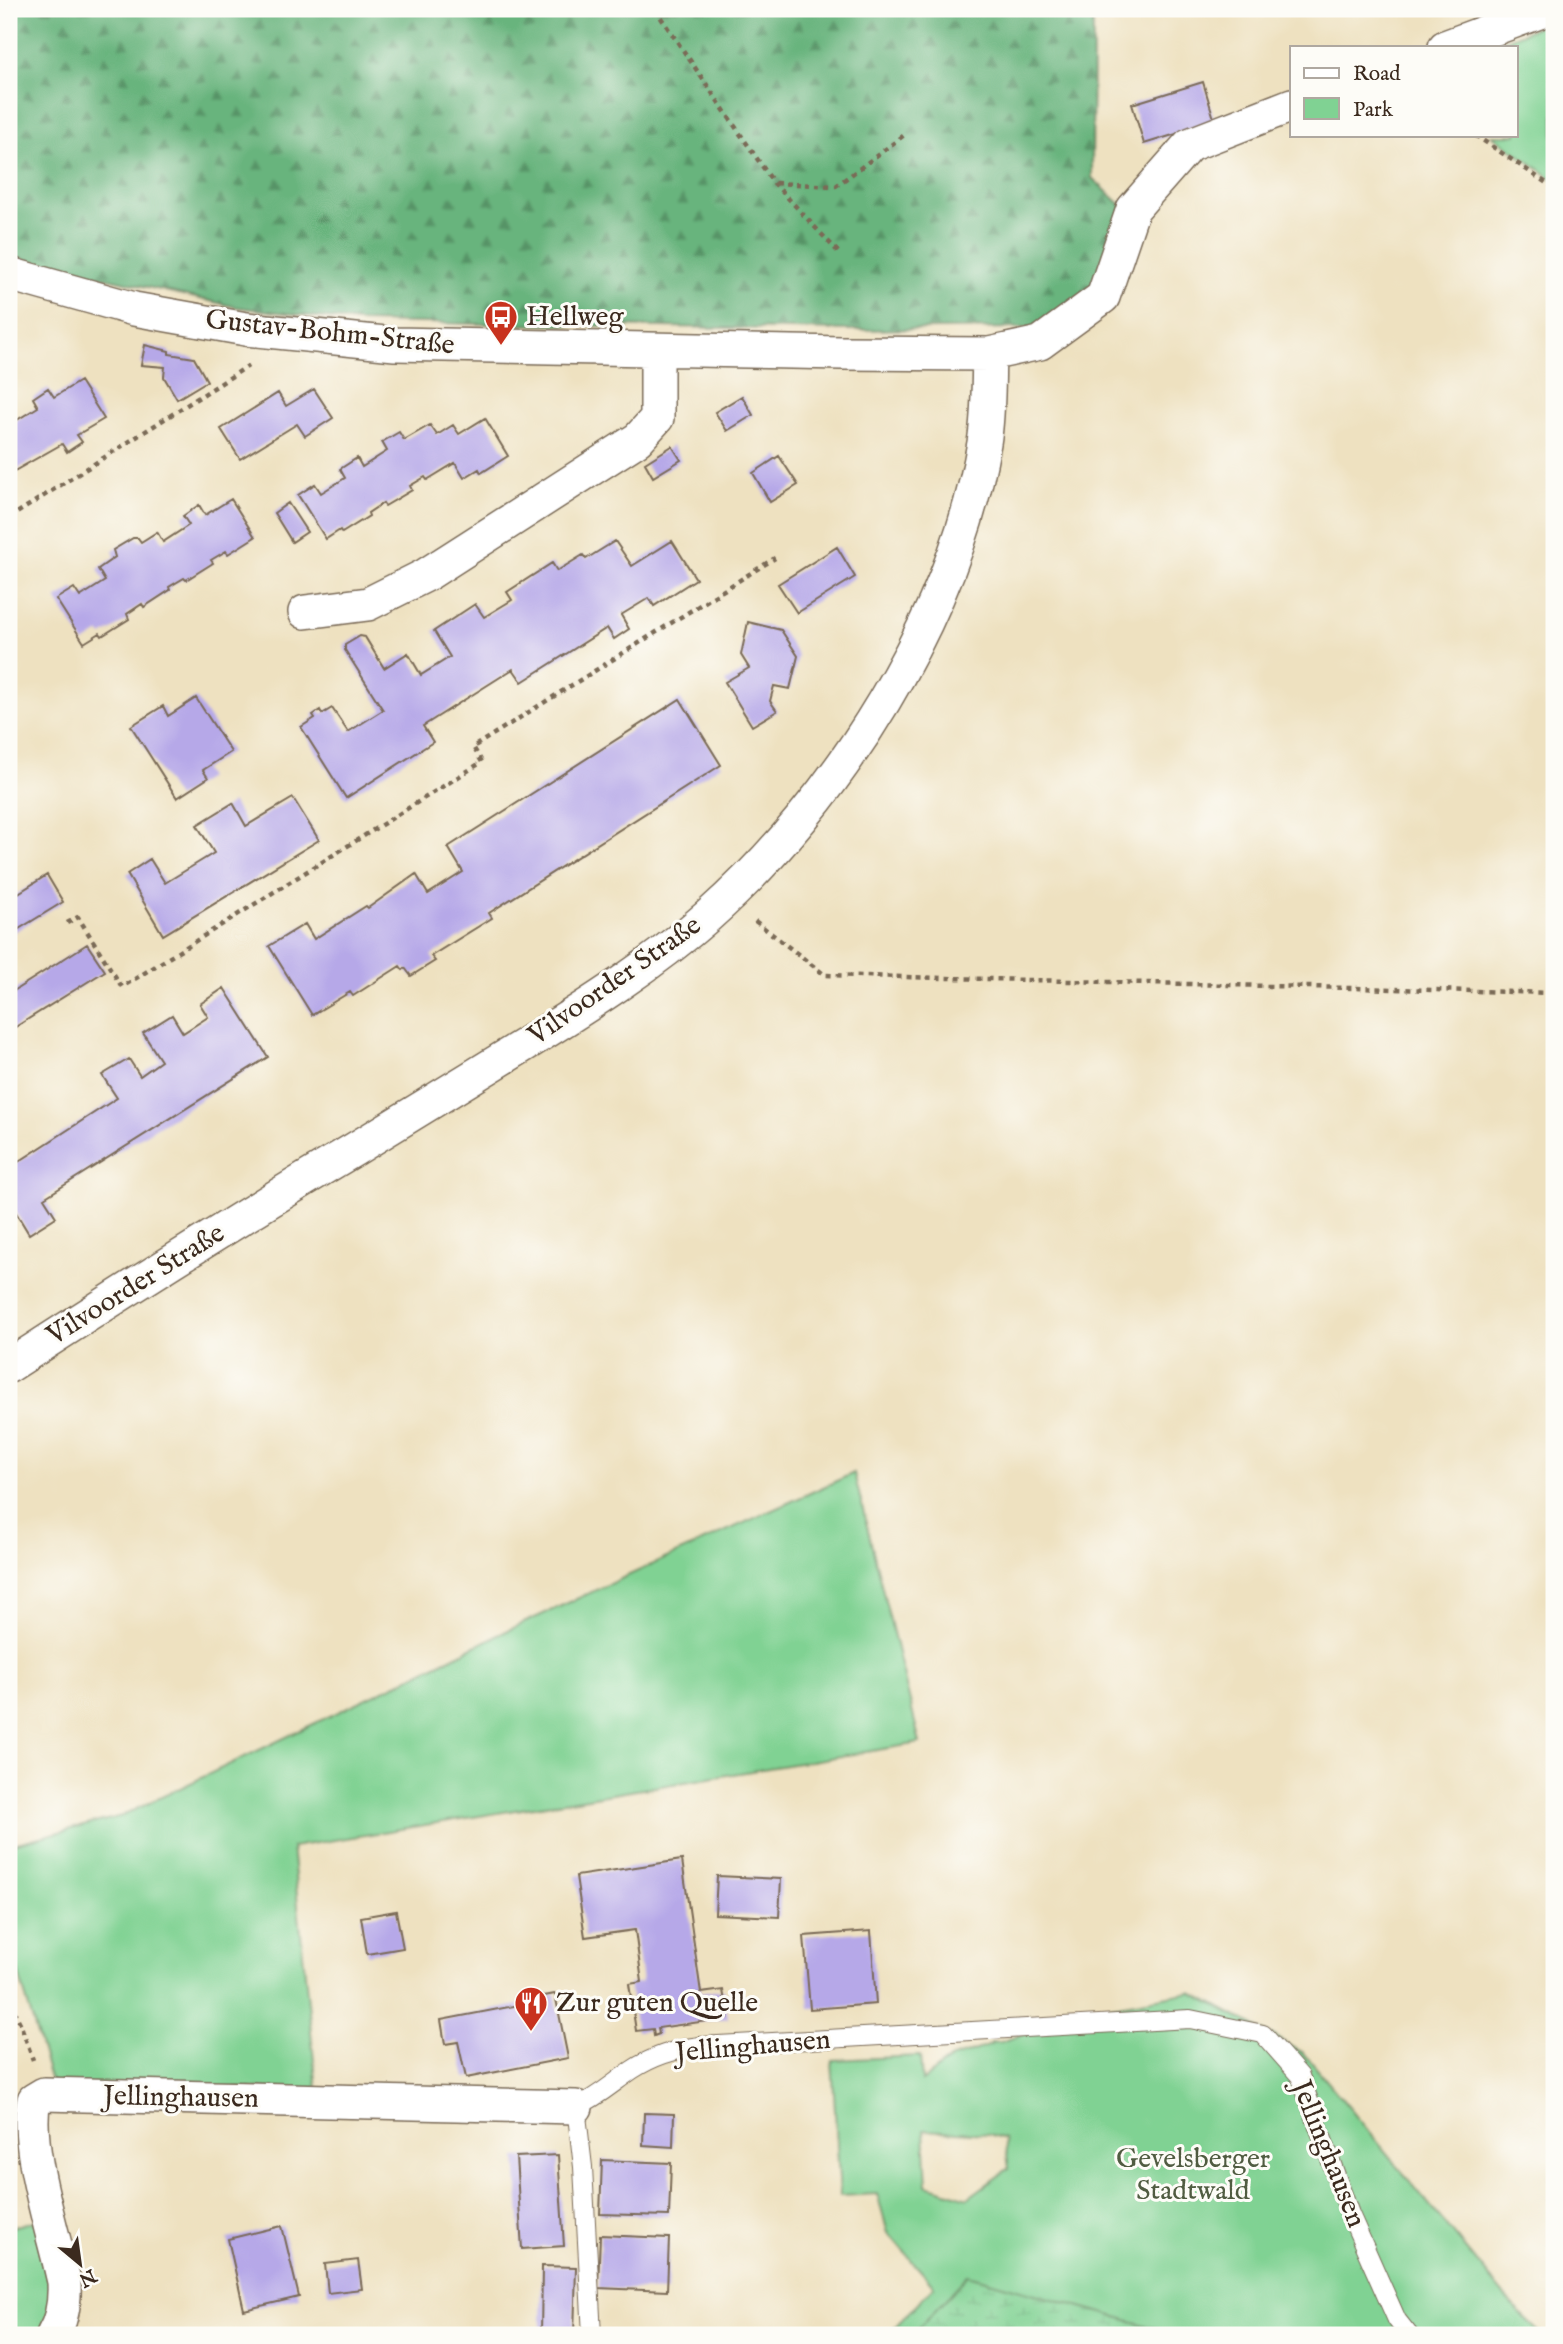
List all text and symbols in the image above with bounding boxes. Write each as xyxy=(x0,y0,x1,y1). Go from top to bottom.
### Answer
legend xyxy=(1290,46,1518,136)
text: Road xyxy=(1353,61,1401,88)
text: Park xyxy=(1353,97,1394,124)
bus stop icon: Hellweg xyxy=(482,298,520,347)
place label: Hellweg xyxy=(526,300,624,335)
street label: Gustav-Bohm-Straße xyxy=(204,303,456,363)
street label: Vilvoorder Straße xyxy=(521,908,708,1054)
street label: Vilvoorder Straße xyxy=(40,1216,232,1354)
restaurant icon: Zur guten Quelle xyxy=(512,1984,550,2033)
place label: Zur guten Quelle xyxy=(556,1986,758,2021)
street label: Jellinghausen xyxy=(671,2023,832,2071)
street label: Jellinghausen xyxy=(1281,2072,1373,2233)
street label: Jellinghausen xyxy=(100,2079,259,2117)
park label: Gevelsberger Stadtwald xyxy=(1116,2142,1270,2209)
north arrow xyxy=(46,2228,116,2298)
text: N xyxy=(74,2262,101,2292)

